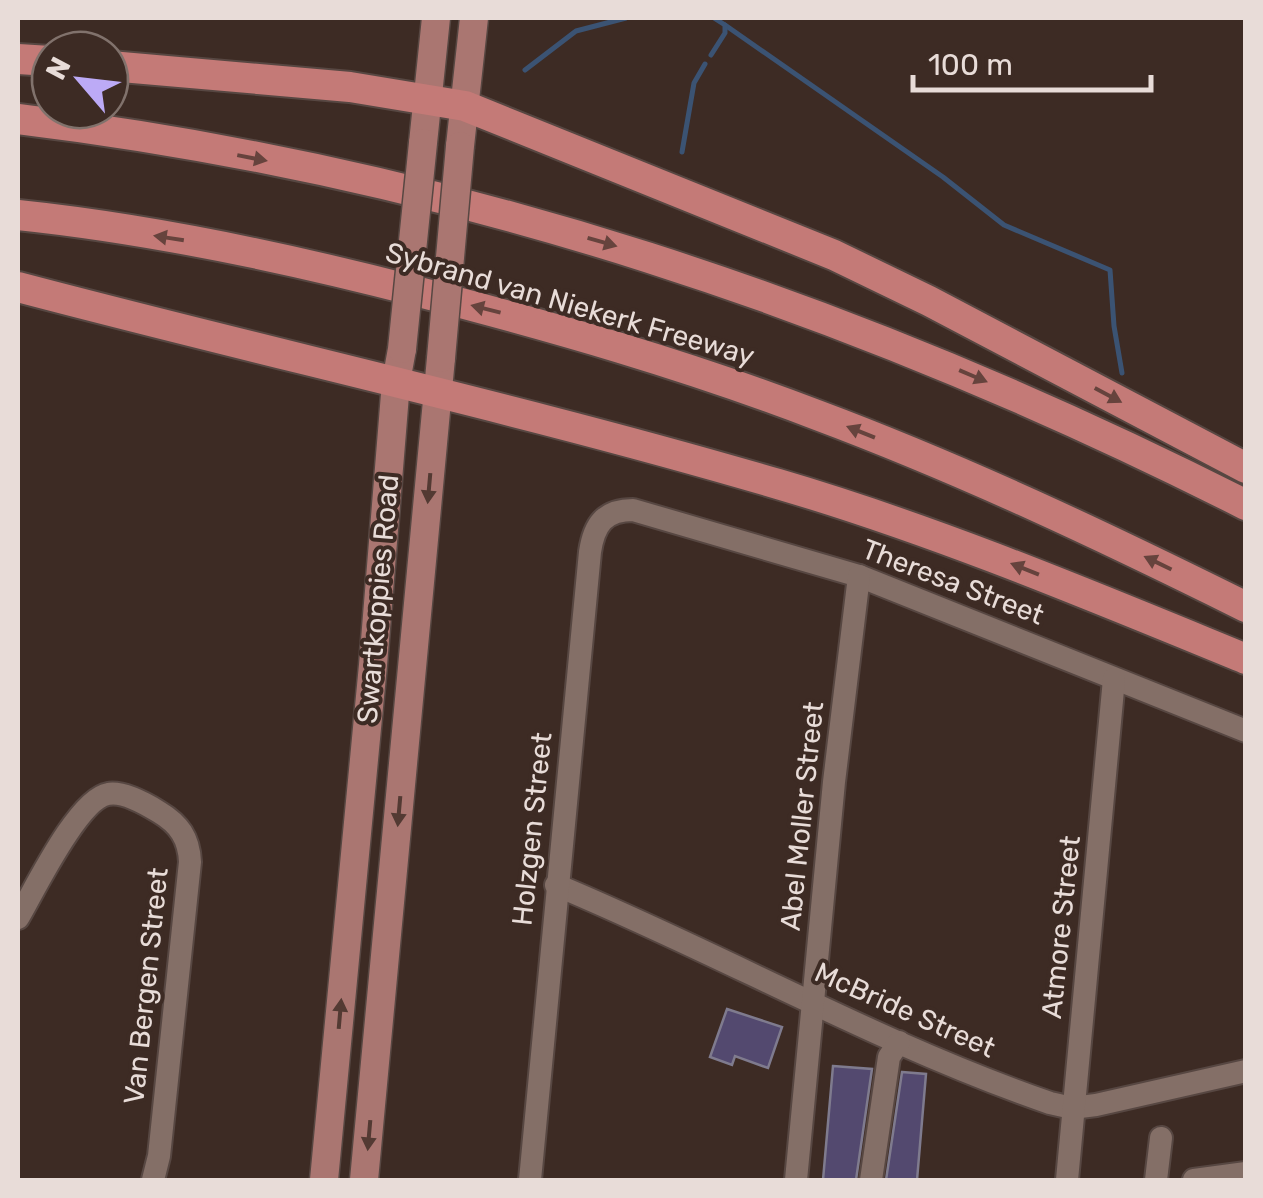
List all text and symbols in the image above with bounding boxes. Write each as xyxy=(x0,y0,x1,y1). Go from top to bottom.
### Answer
north arrow xyxy=(30,30,130,130)
scale bar xyxy=(913,30,1150,92)
text: 100 m xyxy=(928,47,1013,83)
text: N xyxy=(39,52,78,85)
one-way arrow xyxy=(237,150,268,166)
one-way arrow xyxy=(153,230,184,246)
street label: Sybrand van Niekerk Freeway xyxy=(382,235,758,373)
one-way arrow xyxy=(587,235,617,250)
one-way arrow xyxy=(470,301,501,316)
one-way arrow xyxy=(958,368,988,384)
one-way arrow xyxy=(1093,386,1122,403)
one-way arrow xyxy=(846,424,876,440)
one-way arrow xyxy=(421,472,437,504)
street label: Swartkoppies Road xyxy=(351,473,405,725)
street label: Theresa Street xyxy=(857,532,1049,632)
one-way arrow xyxy=(1143,555,1172,572)
one-way arrow xyxy=(1010,561,1040,577)
street label: Abel Moller Street xyxy=(774,700,830,932)
street label: Holzgen Street xyxy=(505,731,559,927)
one-way arrow xyxy=(390,796,406,828)
street label: Atmore Street xyxy=(1035,834,1087,1020)
street label: Van Bergen Street xyxy=(117,866,175,1106)
street label: McBride Street xyxy=(810,955,1000,1065)
one-way arrow xyxy=(332,997,348,1029)
one-way arrow xyxy=(360,1119,376,1151)

